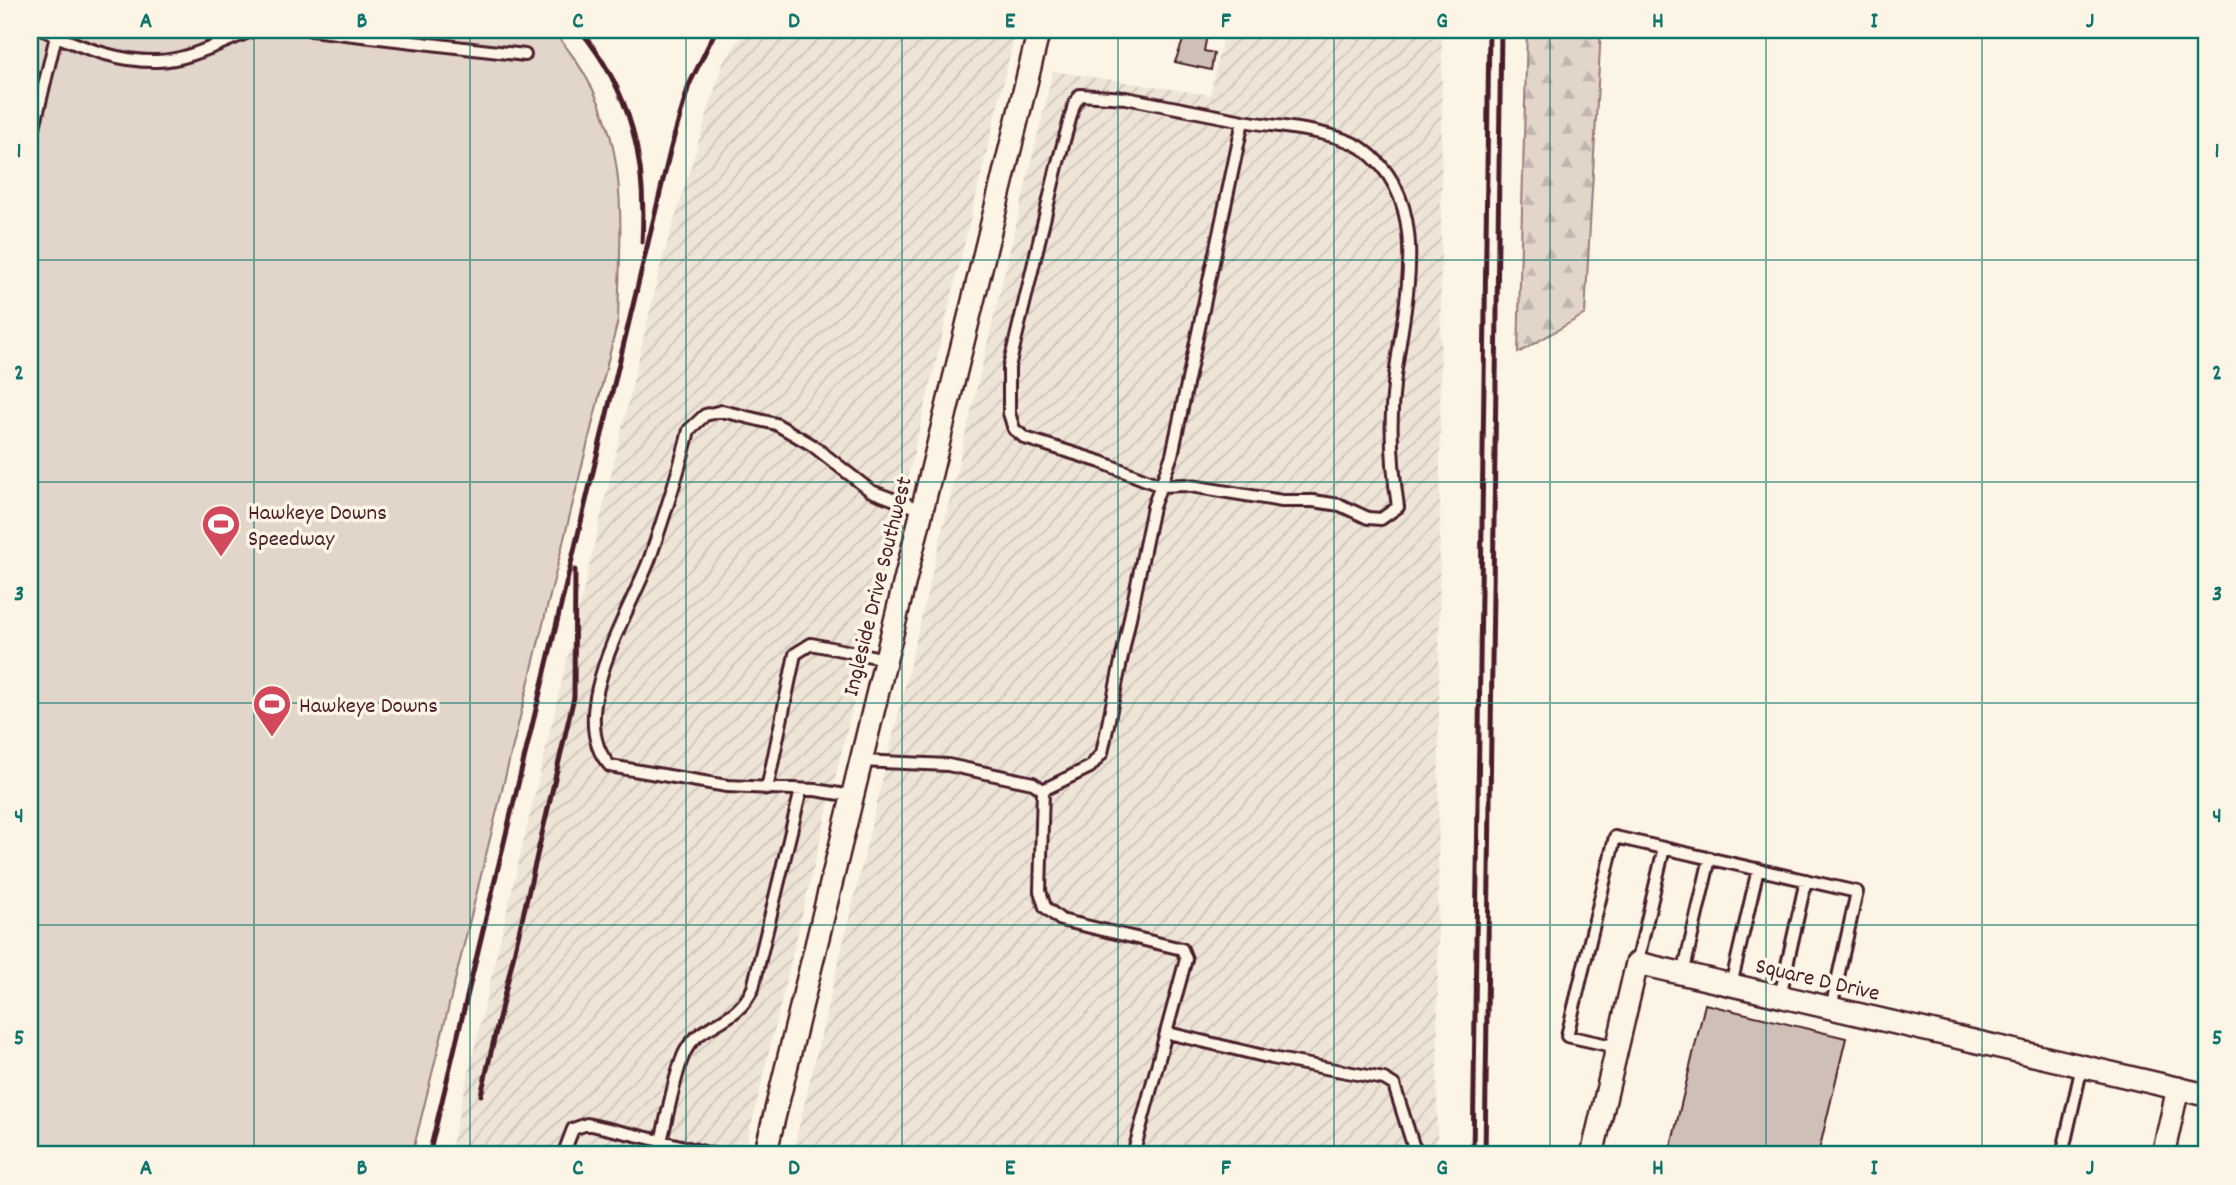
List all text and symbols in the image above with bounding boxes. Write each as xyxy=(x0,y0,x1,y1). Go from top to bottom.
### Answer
text: A xyxy=(140,6,152,39)
text: B xyxy=(357,6,368,39)
text: C xyxy=(572,6,584,39)
text: D xyxy=(788,6,800,39)
text: E xyxy=(1005,6,1016,39)
text: F xyxy=(1221,6,1232,39)
text: G xyxy=(1436,6,1448,39)
text: H xyxy=(1652,6,1664,39)
text: I xyxy=(1870,6,1878,39)
text: J xyxy=(2086,6,2094,39)
text: 1 xyxy=(16,136,22,169)
text: 1 xyxy=(2214,136,2220,169)
text: 2 xyxy=(14,358,24,391)
text: 2 xyxy=(2212,358,2222,391)
street label: Ingleside Drive Southwest xyxy=(836,473,923,700)
place label: Hawkeye Downs Speedway xyxy=(248,498,387,557)
sports icon: Hawkeye Downs Speedway xyxy=(200,503,242,558)
text: 3 xyxy=(14,579,24,612)
text: 3 xyxy=(2212,579,2222,612)
sports icon: Hawkeye Downs xyxy=(251,683,293,738)
place label: Hawkeye Downs xyxy=(299,691,438,724)
text: 4 xyxy=(14,801,24,834)
text: 4 xyxy=(2212,801,2222,834)
street label: Square D Drive xyxy=(1752,951,1883,1012)
text: 5 xyxy=(14,1023,24,1056)
text: 5 xyxy=(2212,1023,2222,1056)
text: A xyxy=(140,1153,152,1185)
text: B xyxy=(357,1153,368,1185)
text: C xyxy=(572,1153,584,1185)
text: D xyxy=(788,1153,800,1185)
text: E xyxy=(1005,1153,1016,1185)
text: F xyxy=(1221,1153,1232,1185)
text: G xyxy=(1436,1153,1448,1185)
text: H xyxy=(1652,1153,1664,1185)
text: I xyxy=(1870,1153,1878,1185)
text: J xyxy=(2086,1153,2094,1185)

